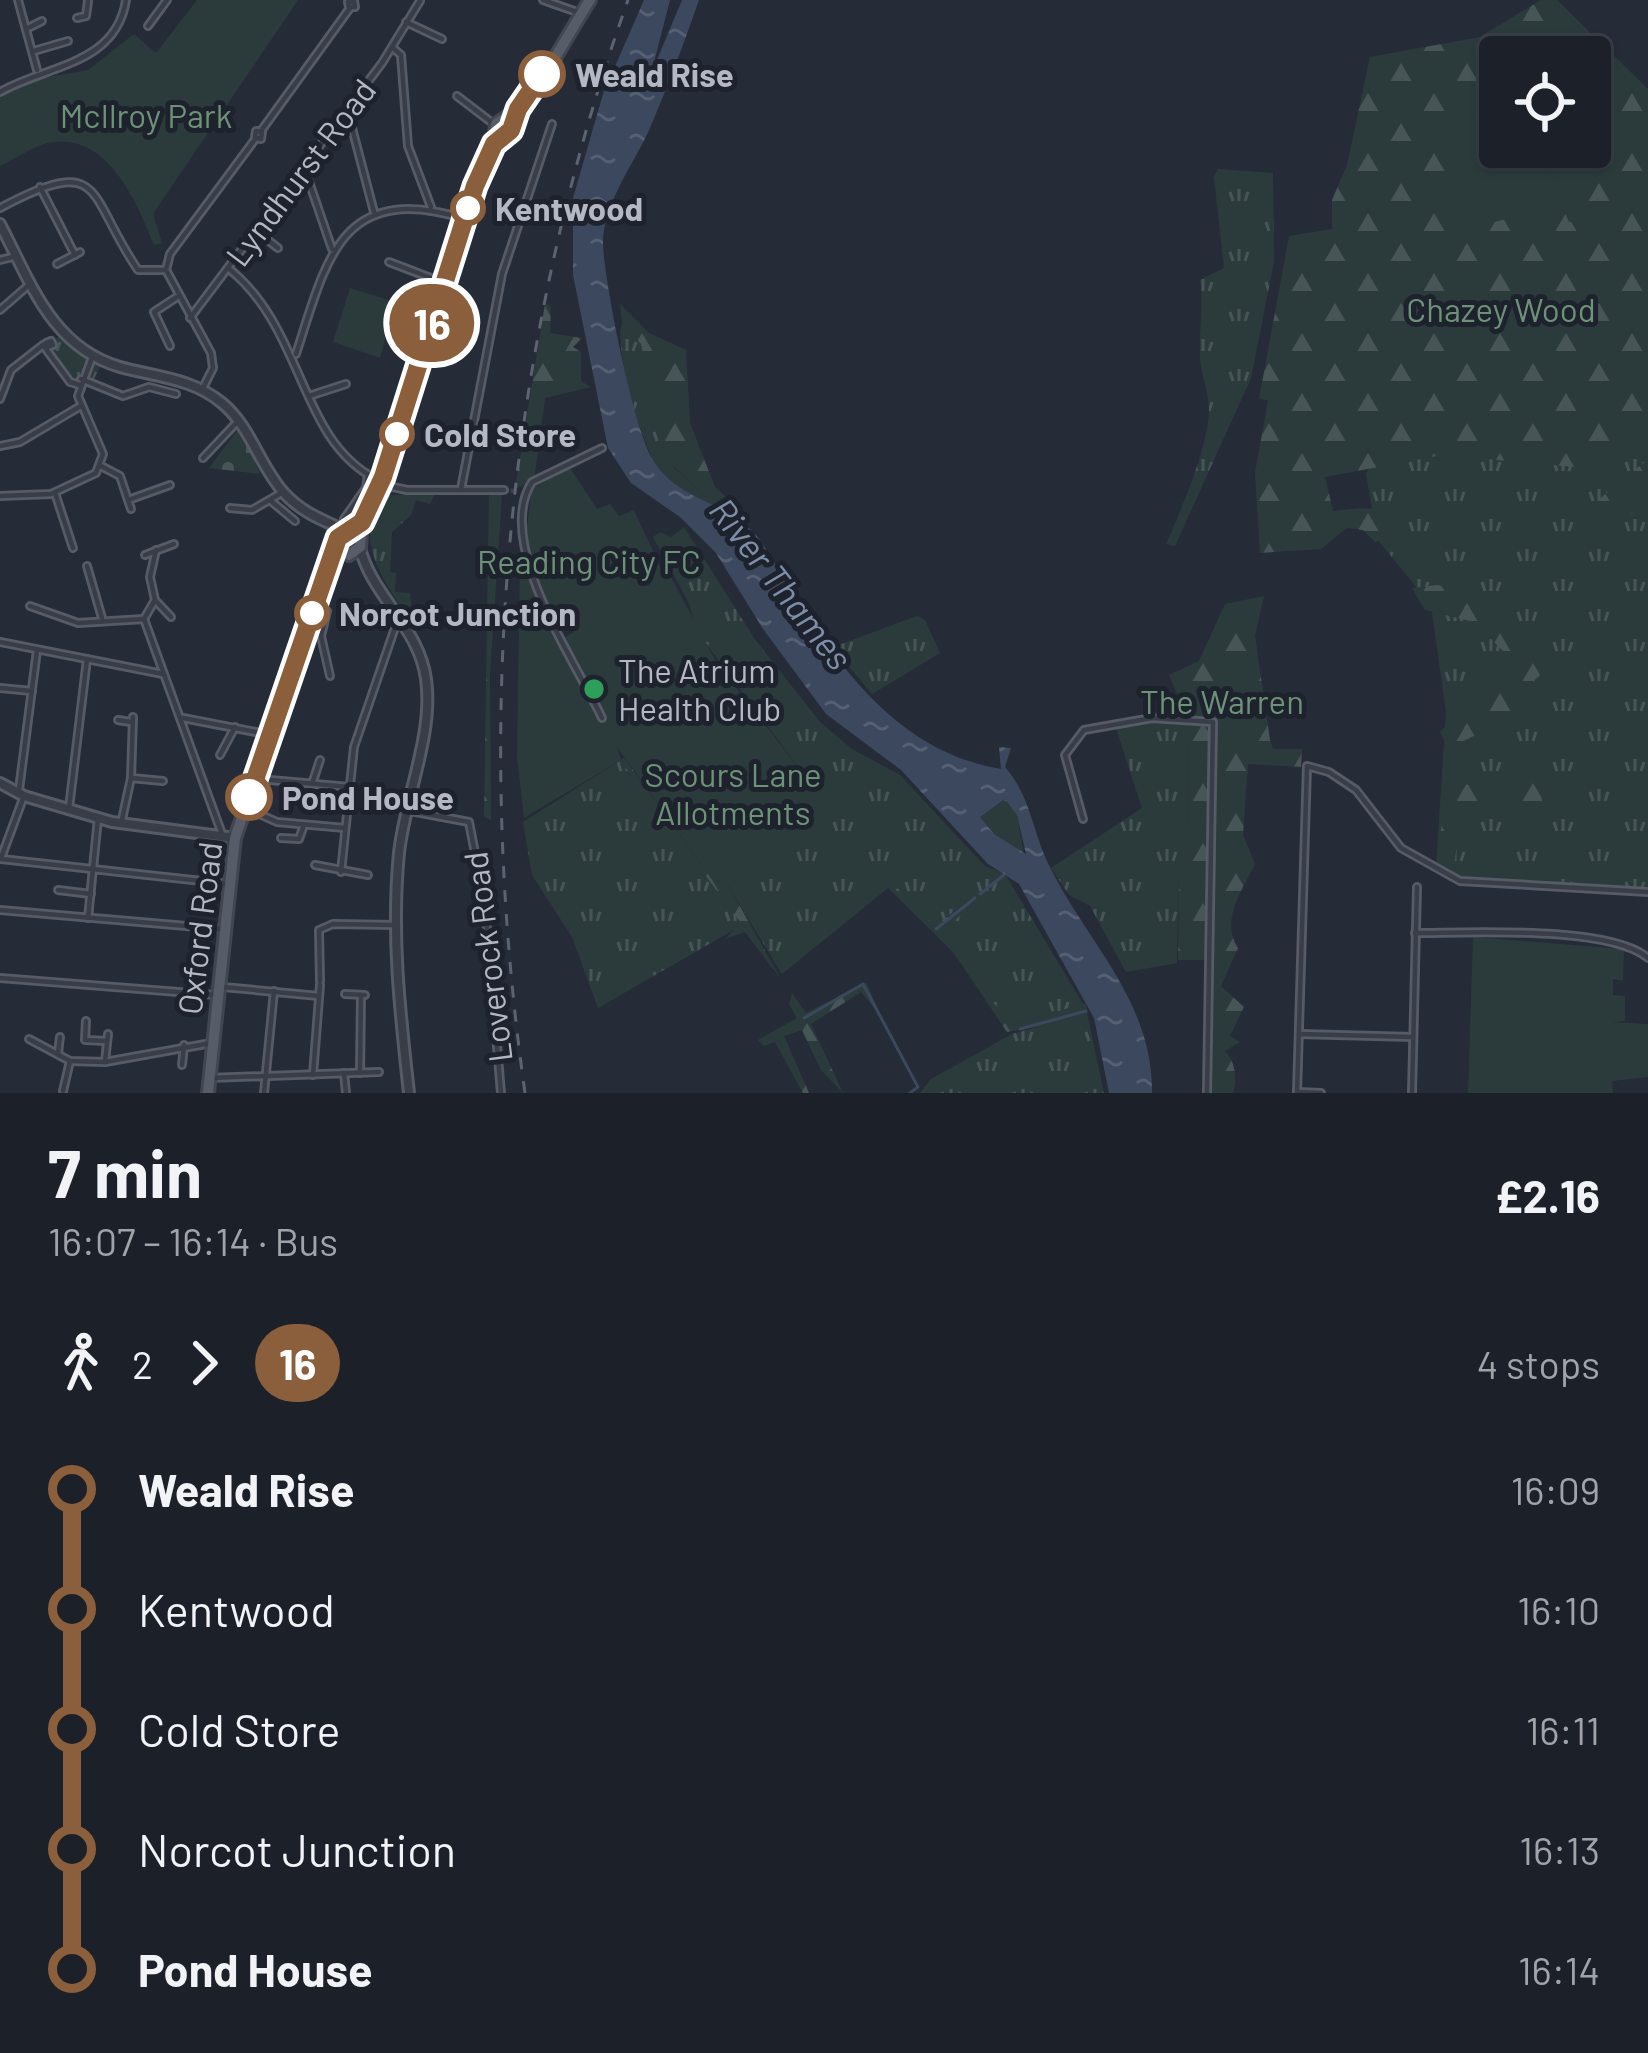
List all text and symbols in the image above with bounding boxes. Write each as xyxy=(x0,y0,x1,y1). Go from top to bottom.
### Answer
map controls xyxy=(1479,36,1611,168)
button: locate xyxy=(1479,36,1611,168)
marker: Weald Rise xyxy=(520,52,564,96)
place label: Weald Rise xyxy=(575,54,734,94)
street label: Lyndhurst Road xyxy=(217,71,383,273)
park label: McIlroy Park xyxy=(60,95,232,135)
place label: Kentwood xyxy=(495,188,643,228)
marker: Kentwood xyxy=(452,192,484,224)
line badge: 16 xyxy=(378,284,486,362)
park label: Chazey Wood xyxy=(1406,289,1596,329)
text: 16 xyxy=(413,298,451,348)
place label: Cold Store xyxy=(424,414,576,454)
marker: Cold Store xyxy=(381,418,413,450)
water label: River Thames xyxy=(702,489,862,677)
park label: Reading City FC xyxy=(477,541,701,581)
place label: Norcot Junction xyxy=(339,593,576,633)
marker: Norcot Junction xyxy=(296,597,328,629)
place label: The Atrium Health Club xyxy=(618,650,781,728)
marker: The Atrium Health Club xyxy=(581,676,607,702)
park label: The Warren xyxy=(1140,681,1304,721)
park label: Scours Lane Allotments xyxy=(644,754,822,832)
marker: Pond House xyxy=(227,775,271,819)
place label: Pond House xyxy=(282,777,454,817)
street label: Oxford Road xyxy=(169,839,229,1017)
street label: Loverock Road xyxy=(454,849,520,1065)
text: 7 min xyxy=(48,1132,202,1211)
text: £2.16 xyxy=(1495,1168,1600,1222)
text: 16:07 – 16:14 · Bus xyxy=(48,1217,338,1264)
icon: walk xyxy=(48,1330,114,1396)
icon: forward xyxy=(171,1330,237,1396)
text: 16 xyxy=(279,1338,316,1388)
text: 2 xyxy=(132,1340,153,1387)
text: 4 stops xyxy=(1477,1340,1600,1387)
text: Weald Rise xyxy=(138,1462,355,1516)
text: 16:09 xyxy=(1511,1466,1600,1513)
text: Kentwood xyxy=(138,1582,335,1636)
text: 16:10 xyxy=(1517,1586,1600,1633)
text: Cold Store xyxy=(138,1702,340,1756)
text: 16:11 xyxy=(1526,1706,1600,1753)
text: Norcot Junction xyxy=(138,1822,456,1876)
text: 16:13 xyxy=(1519,1826,1600,1873)
text: Pond House xyxy=(138,1942,373,1996)
text: 16:14 xyxy=(1518,1946,1600,1993)

